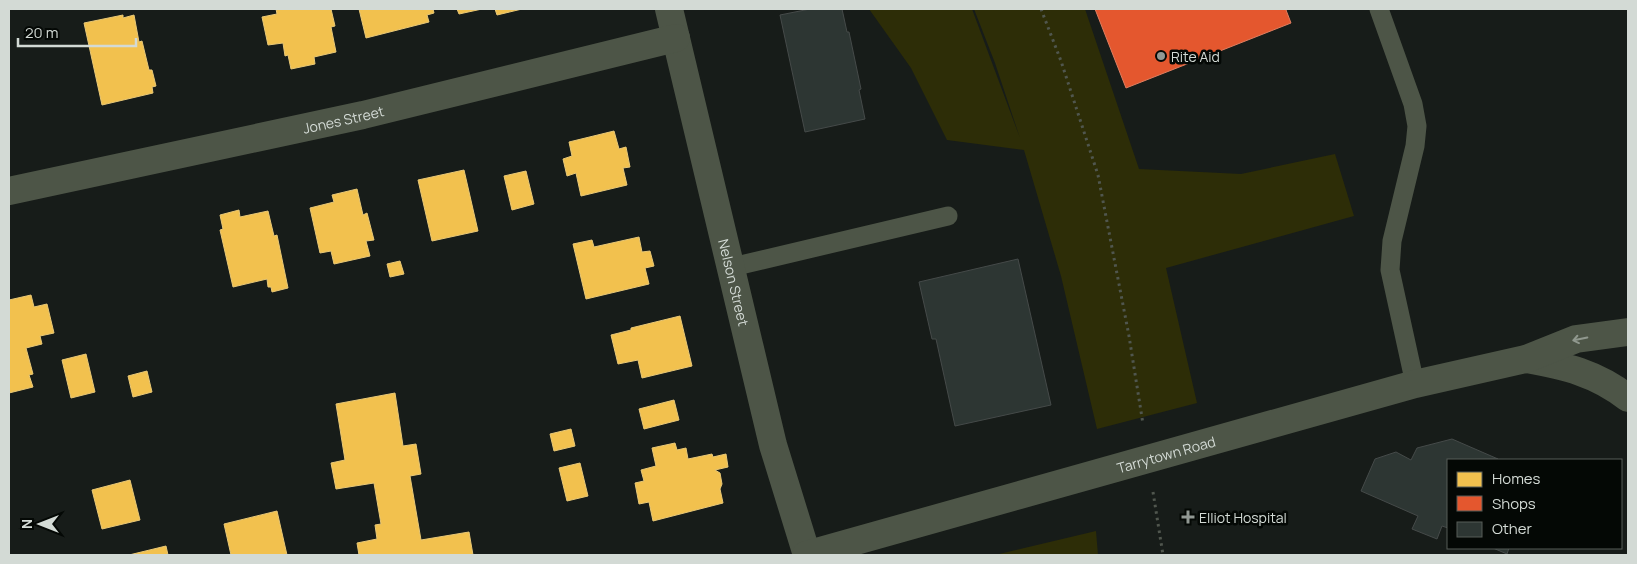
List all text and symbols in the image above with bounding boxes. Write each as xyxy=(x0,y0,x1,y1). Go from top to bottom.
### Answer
scale bar xyxy=(18,15,135,47)
text: 20 m xyxy=(25,22,58,43)
place label: Rite Aid xyxy=(1171,47,1220,66)
marker: Rite Aid xyxy=(1155,50,1167,62)
street label: Jones Street xyxy=(301,101,386,137)
street label: Nelson Street xyxy=(715,237,754,328)
one-way arrow xyxy=(1573,335,1589,345)
street label: Tarrytown Road xyxy=(1115,431,1218,477)
legend xyxy=(1447,459,1622,549)
text: Homes xyxy=(1492,468,1541,489)
text: Shops xyxy=(1492,493,1536,514)
north arrow xyxy=(15,499,65,549)
place label: Elliot Hospital xyxy=(1199,508,1287,527)
marker: Elliot Hospital xyxy=(1181,510,1195,524)
text: Other xyxy=(1492,518,1533,539)
text: N xyxy=(17,519,36,529)

